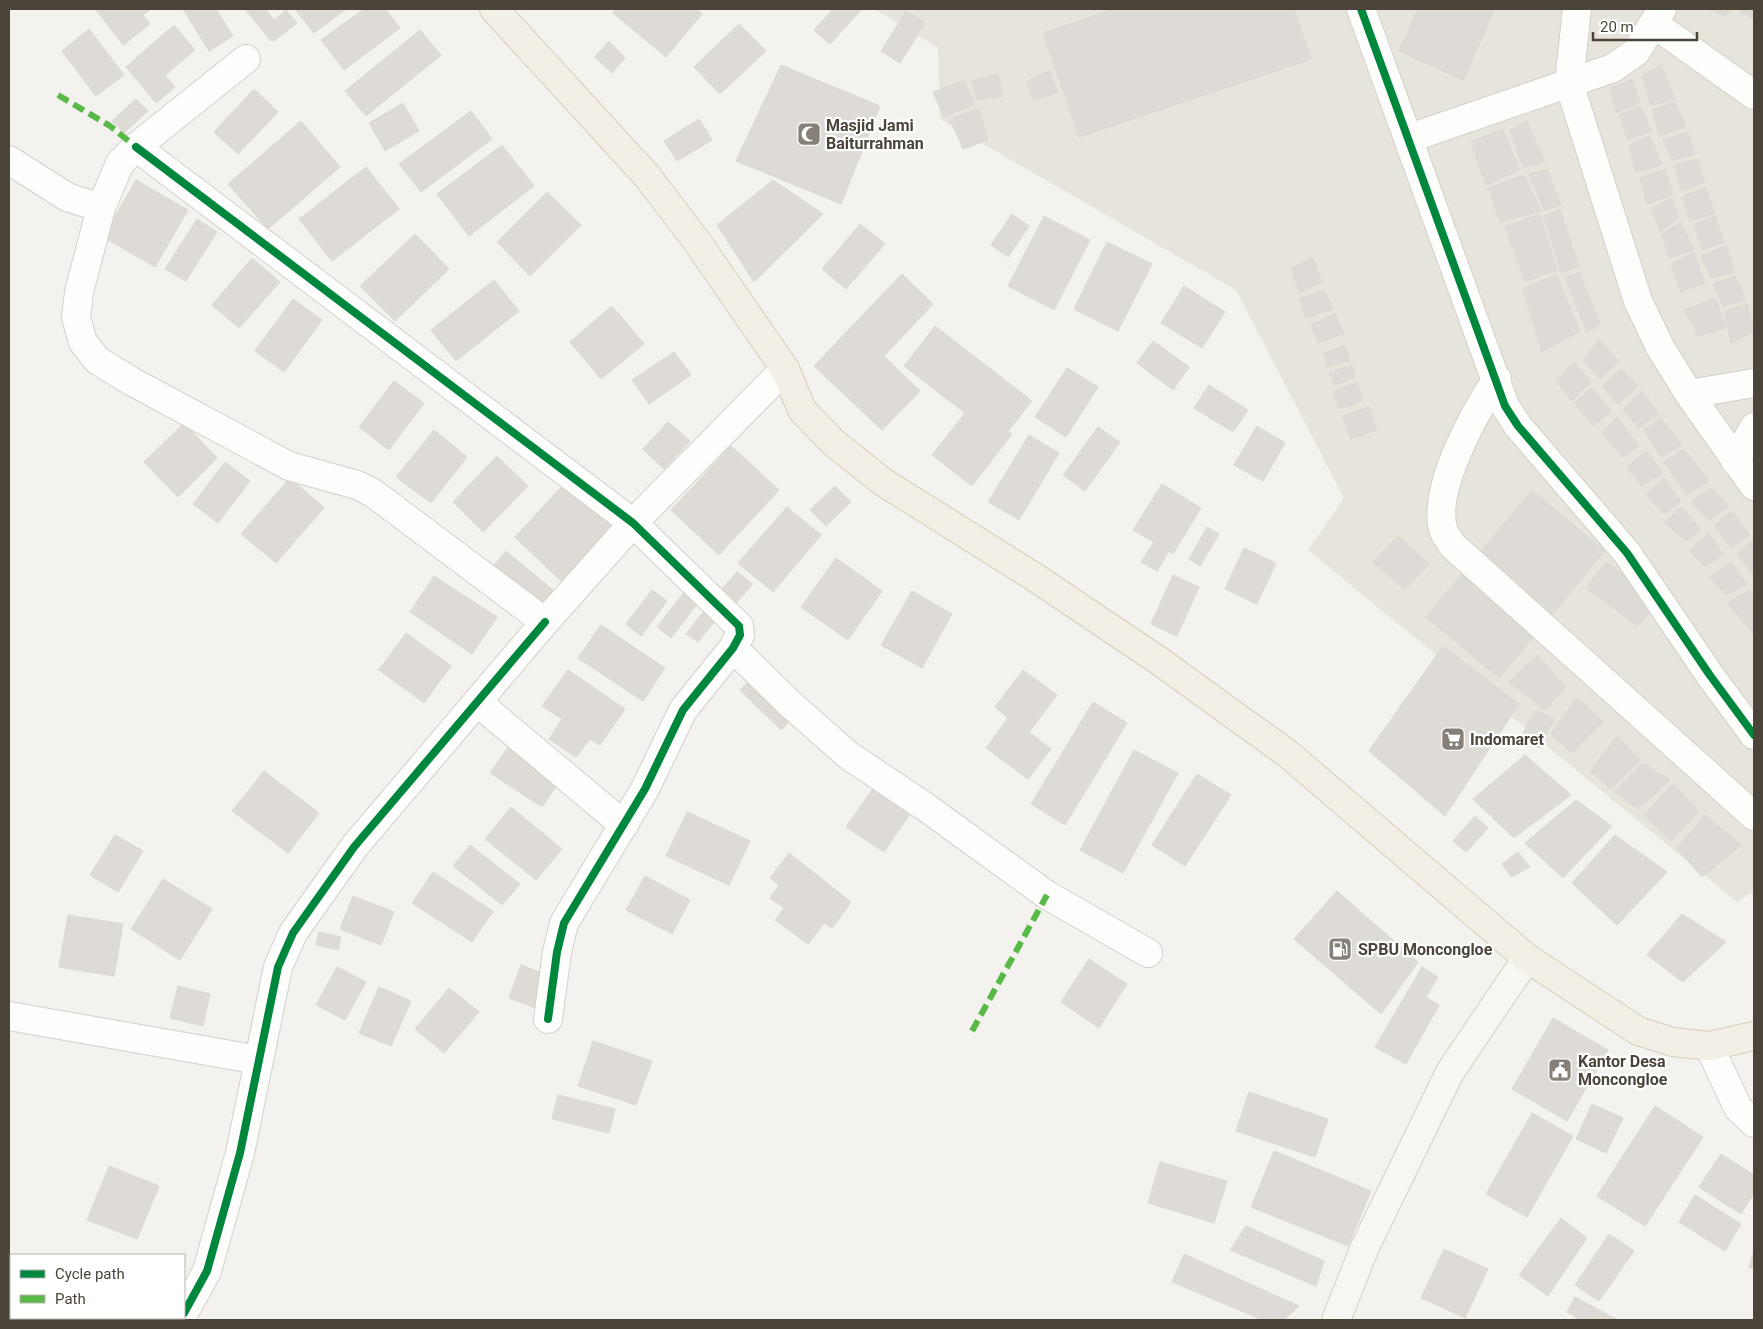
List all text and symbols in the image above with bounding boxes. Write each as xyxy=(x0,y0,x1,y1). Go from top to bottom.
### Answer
scale bar xyxy=(1593,10,1697,42)
text: 20 m xyxy=(1600,18,1634,36)
place label: Masjid Jami Baiturrahman xyxy=(826,116,924,153)
mosque icon: Masjid Jami Baiturrahman xyxy=(796,121,822,147)
supermarket icon: Indomaret xyxy=(1440,726,1466,752)
place label: Indomaret xyxy=(1470,730,1544,749)
fuel station icon: SPBU Moncongloe xyxy=(1327,936,1353,962)
place label: SPBU Moncongloe xyxy=(1358,940,1493,959)
place label: Kantor Desa Moncongloe xyxy=(1578,1052,1668,1089)
public building icon: Kantor Desa Moncongloe xyxy=(1547,1057,1573,1083)
legend xyxy=(10,1254,185,1319)
text: Cycle path xyxy=(55,1265,125,1283)
text: Path xyxy=(55,1290,86,1308)

